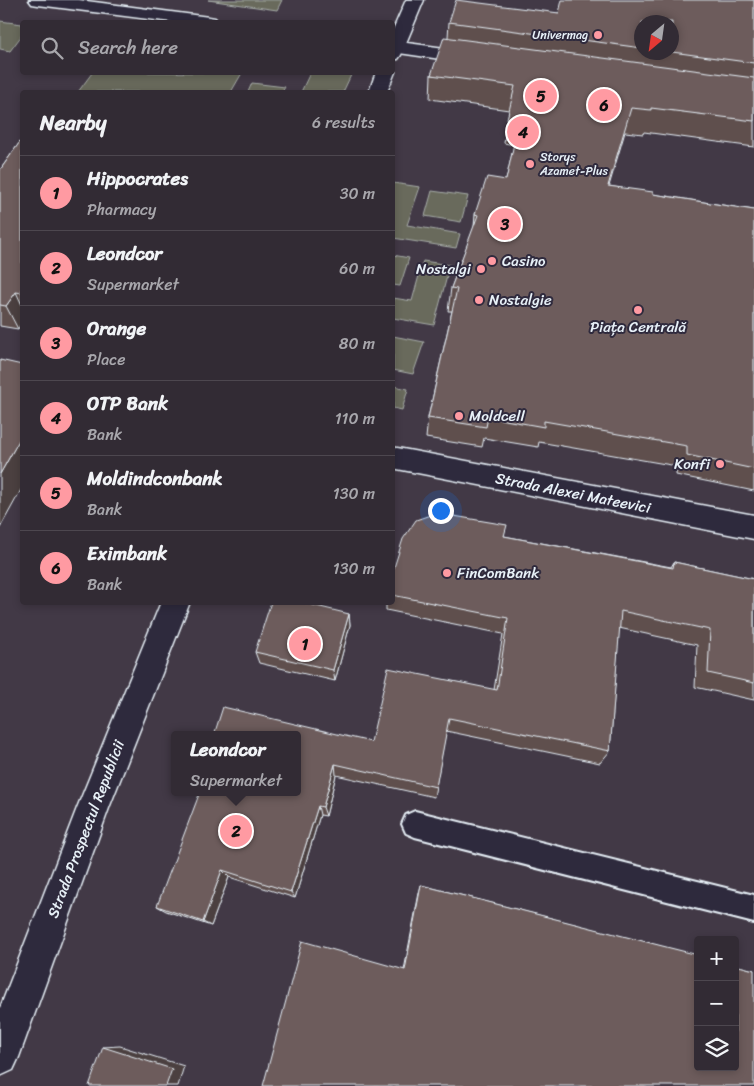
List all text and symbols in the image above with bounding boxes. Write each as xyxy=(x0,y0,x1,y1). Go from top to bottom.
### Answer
north arrow xyxy=(634,15,679,60)
search box xyxy=(20,20,395,75)
place label: Univermag xyxy=(532,24,588,46)
marker: Univermag xyxy=(592,29,604,41)
text: Search here xyxy=(78,31,178,64)
icon: search xyxy=(38,34,66,62)
pin: 5 xyxy=(525,77,557,115)
pin: 6 xyxy=(588,86,620,124)
text: Nearby xyxy=(40,104,106,142)
text: 6 results xyxy=(312,108,375,137)
pin: 4 xyxy=(507,113,539,151)
place label: Storys Azamet-Plus xyxy=(539,146,609,182)
marker: Storys Azamet-Plus xyxy=(524,158,536,170)
text: Hippocrates xyxy=(87,162,188,195)
text: 1 xyxy=(53,179,59,208)
text: 30 m xyxy=(340,179,375,208)
text: Pharmacy xyxy=(87,195,156,224)
pin: 3 xyxy=(489,205,521,243)
text: Leondcor xyxy=(87,237,162,270)
place label: Casino xyxy=(502,248,546,274)
text: 2 xyxy=(51,254,61,283)
text: 60 m xyxy=(339,254,375,283)
marker: Casino xyxy=(486,255,498,267)
place label: Nostalgi xyxy=(416,256,472,282)
marker: Nostalgi xyxy=(475,263,487,275)
text: Supermarket xyxy=(87,270,179,299)
place label: Nostalgie xyxy=(489,287,552,313)
marker: Nostalgie xyxy=(473,294,485,306)
marker: Piața Centrală xyxy=(632,304,644,316)
text: Orange xyxy=(87,312,146,345)
place label: Piața Centrală xyxy=(590,314,686,340)
text: 3 xyxy=(52,329,60,358)
text: 80 m xyxy=(339,329,375,358)
text: Place xyxy=(87,345,126,374)
text: OTP Bank xyxy=(87,387,168,420)
place label: Moldcell xyxy=(469,403,526,429)
text: 4 xyxy=(51,404,61,433)
text: 110 m xyxy=(335,404,375,433)
marker: Moldcell xyxy=(453,410,465,422)
text: Bank xyxy=(87,420,122,449)
place label: Konfi xyxy=(674,451,711,477)
marker: Konfi xyxy=(714,458,726,470)
text: Moldindconbank xyxy=(87,462,223,495)
street label: Strada Alexei Mateevici xyxy=(493,465,654,521)
text: 5 xyxy=(51,479,61,508)
text: 130 m xyxy=(333,479,375,508)
text: Bank xyxy=(87,495,122,524)
your location xyxy=(428,498,454,524)
text: Eximbank xyxy=(87,537,167,570)
text: 6 xyxy=(51,554,61,583)
text: 130 m xyxy=(333,554,375,583)
place label: FinComBank xyxy=(457,560,540,586)
marker: FinComBank xyxy=(441,567,453,579)
text: Bank xyxy=(87,570,122,599)
pin: 1 xyxy=(289,625,321,663)
popup xyxy=(171,731,301,796)
text: Leondcor xyxy=(190,733,265,766)
street label: Strada Prospectul Republicii xyxy=(40,735,132,922)
text: Supermarket xyxy=(190,766,282,795)
pin: 2 xyxy=(220,812,252,850)
map controls xyxy=(694,936,739,1071)
button: + xyxy=(694,936,739,981)
button: − xyxy=(694,981,739,1026)
button: layers xyxy=(694,1026,739,1071)

